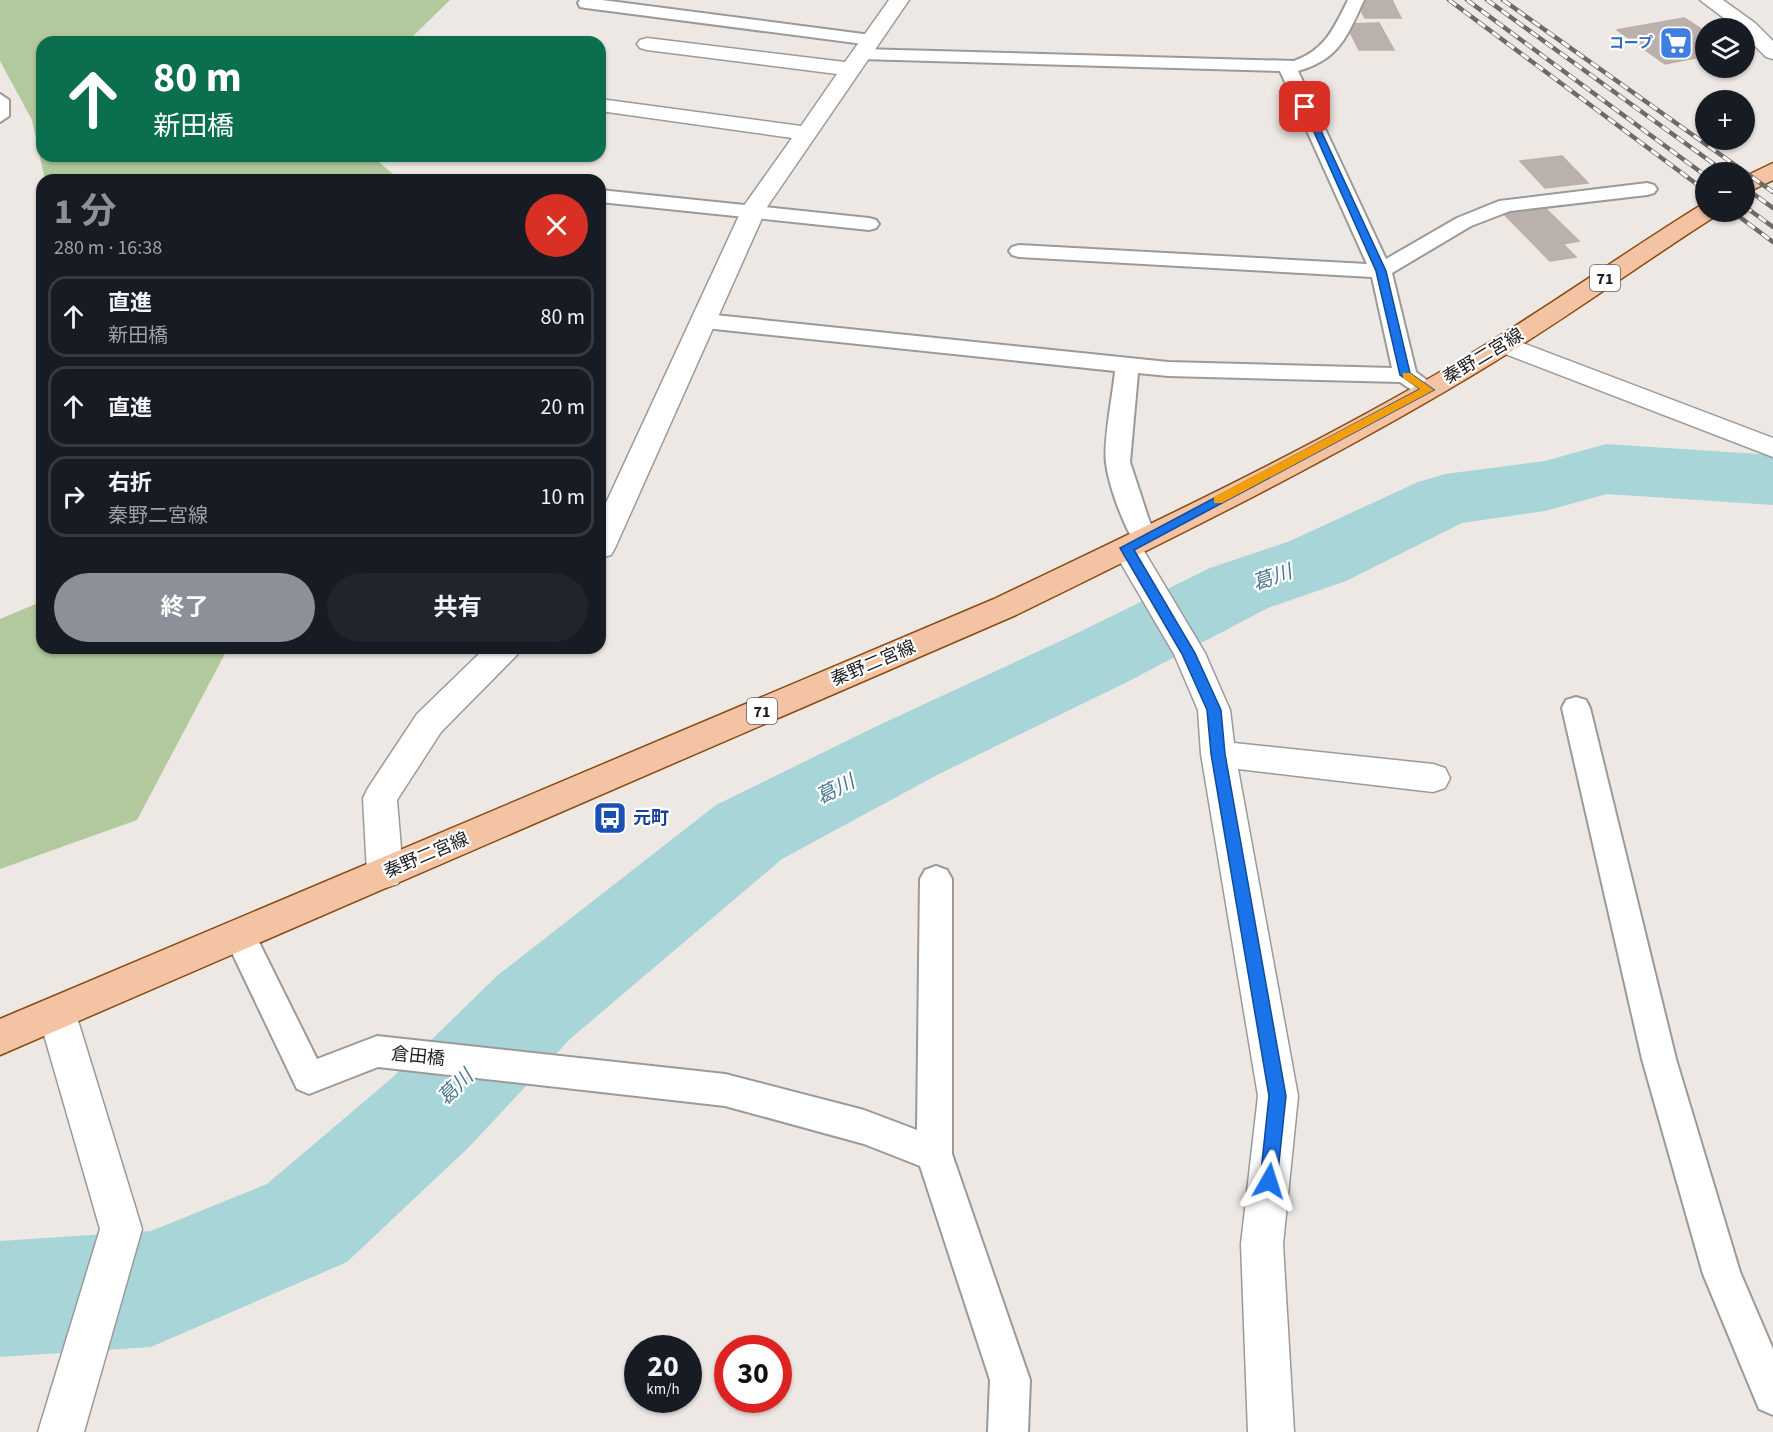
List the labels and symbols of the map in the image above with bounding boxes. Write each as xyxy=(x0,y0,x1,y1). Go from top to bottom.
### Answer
supermarket icon: コープ xyxy=(1658,25,1694,61)
place label: コープ xyxy=(1609,33,1653,54)
pin xyxy=(1279,81,1330,132)
road number: 71 xyxy=(1590,265,1620,291)
street label: 秦野二宮線 xyxy=(1438,323,1528,390)
water label: 葛川 xyxy=(1249,558,1298,598)
street label: 秦野二宮線 xyxy=(827,634,920,693)
road number: 71 xyxy=(747,698,777,724)
water label: 葛川 xyxy=(811,767,861,811)
bus stop icon: 元町 xyxy=(592,800,628,836)
place label: 元町 xyxy=(633,806,669,831)
street label: 秦野二宮線 xyxy=(380,826,473,885)
street label: 倉田橋 xyxy=(390,1041,446,1072)
water label: 葛川 xyxy=(432,1062,481,1112)
position arrow xyxy=(1237,1149,1301,1213)
speed limit sign: 30 xyxy=(714,1335,792,1413)

